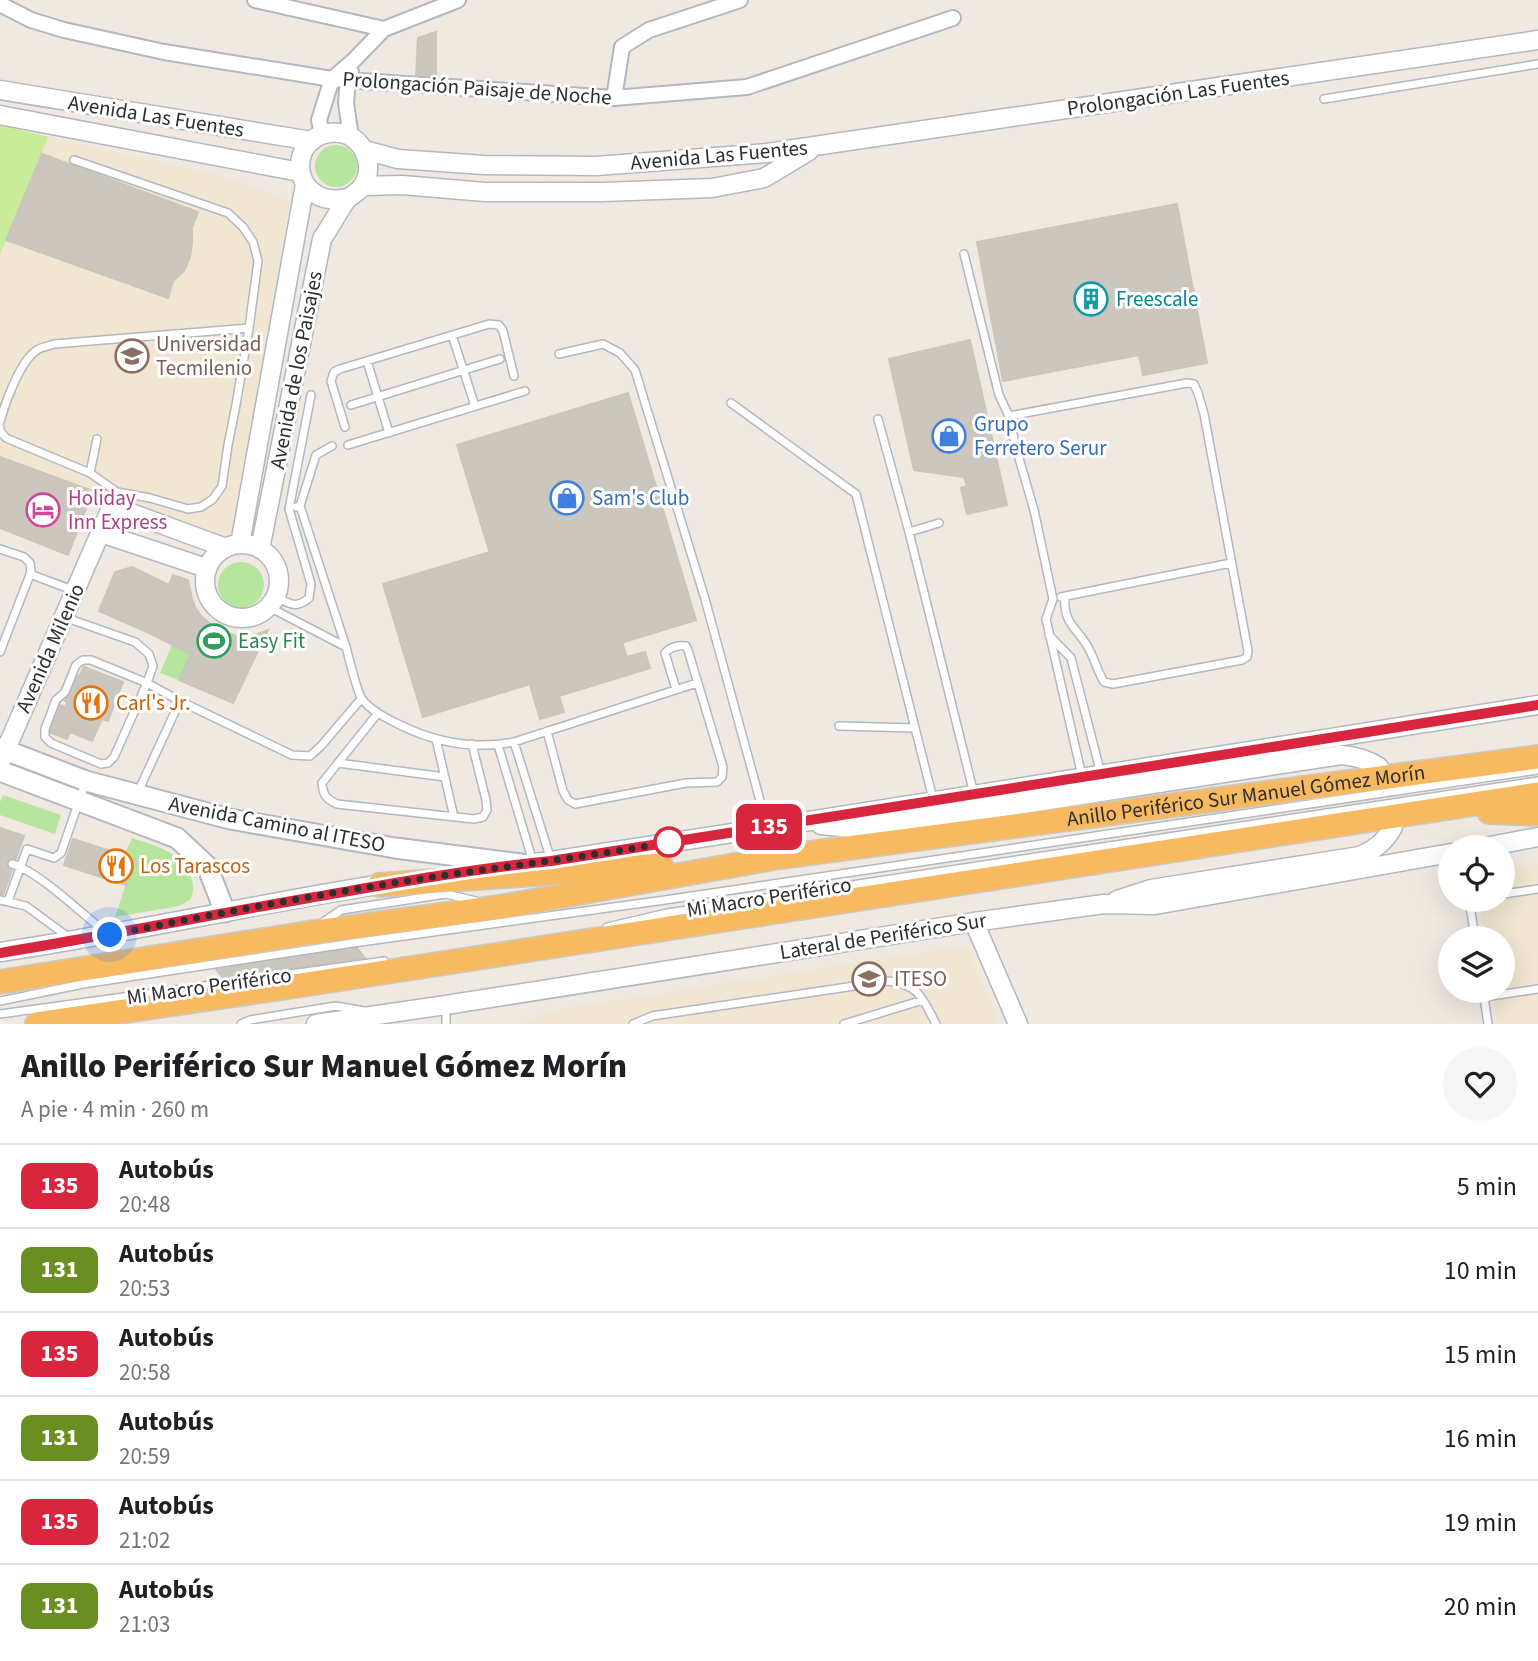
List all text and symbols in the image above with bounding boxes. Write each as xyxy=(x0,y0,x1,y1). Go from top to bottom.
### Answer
street label: Prolongación Las Fuentes xyxy=(1065,63,1291,123)
street label: Prolongación Paisaje de Noche xyxy=(341,64,613,112)
street label: Avenida Las Fuentes xyxy=(66,87,246,145)
street label: Avenida Las Fuentes xyxy=(629,132,809,178)
street label: Avenida de los Paisajes xyxy=(262,268,330,472)
building icon: Freescale xyxy=(1072,280,1110,318)
place label: Freescale xyxy=(1116,284,1198,314)
place label: Universidad Tecmilenio xyxy=(156,329,261,383)
school or university icon: Universidad Tecmilenio xyxy=(113,337,151,375)
place label: Grupo Ferretero Serur xyxy=(974,409,1107,463)
shop icon: Grupo Ferretero Serur xyxy=(930,417,968,455)
shop icon: Sam's Club xyxy=(548,479,586,517)
place label: Holiday Inn Express xyxy=(68,483,167,537)
place label: Sam's Club xyxy=(592,483,689,513)
hotel icon: Holiday Inn Express xyxy=(24,491,62,529)
street label: Avenida Milenio xyxy=(8,579,92,717)
sports icon: Easy Fit xyxy=(195,622,233,660)
place label: Easy Fit xyxy=(238,626,305,656)
restaurant icon: Carl's Jr. xyxy=(72,684,110,722)
place label: Carl's Jr. xyxy=(116,688,190,718)
street label: Anillo Periférico Sur Manuel Gómez Morín xyxy=(1065,757,1427,834)
street label: Avenida Camino al ITESO xyxy=(166,788,388,860)
line badge: 135 xyxy=(729,804,809,850)
text: 135 xyxy=(750,809,788,844)
unlabelled marker xyxy=(654,827,684,857)
map controls xyxy=(1438,835,1515,1003)
button: locate xyxy=(1438,835,1515,912)
restaurant icon: Los Tarascos xyxy=(97,847,135,885)
place label: Los Tarascos xyxy=(140,851,250,881)
street label: Mi Macro Periférico xyxy=(685,869,853,925)
street label: Lateral de Periférico Sur xyxy=(778,905,989,967)
your location xyxy=(92,917,127,952)
button: layers xyxy=(1438,926,1515,1003)
street label: Mi Macro Periférico xyxy=(125,960,293,1012)
school or university icon: ITESO xyxy=(850,960,888,998)
place label: ITESO xyxy=(894,964,947,994)
text: Anillo Periférico Sur Manuel Gómez Morín xyxy=(21,1043,627,1090)
button: heart xyxy=(1443,1047,1517,1121)
text: A pie · 4 min · 260 m xyxy=(21,1093,209,1126)
text: Autobús xyxy=(119,1151,214,1188)
text: 135 xyxy=(40,1168,79,1203)
text: 5 min xyxy=(1457,1168,1517,1205)
text: 20:48 xyxy=(119,1188,170,1221)
text: Autobús xyxy=(119,1235,214,1272)
text: 131 xyxy=(40,1252,79,1287)
text: 10 min xyxy=(1444,1252,1517,1289)
text: 20:53 xyxy=(119,1272,170,1305)
text: Autobús xyxy=(119,1319,214,1356)
text: 135 xyxy=(40,1336,79,1371)
text: 15 min xyxy=(1444,1336,1517,1373)
text: 20:58 xyxy=(119,1356,170,1389)
text: Autobús xyxy=(119,1403,214,1440)
text: 131 xyxy=(40,1420,79,1455)
text: 16 min xyxy=(1444,1420,1517,1457)
text: 20:59 xyxy=(119,1440,170,1473)
text: Autobús xyxy=(119,1487,214,1524)
text: 135 xyxy=(40,1504,79,1539)
text: 19 min xyxy=(1444,1504,1517,1541)
text: 21:02 xyxy=(119,1524,170,1557)
text: Autobús xyxy=(119,1571,214,1608)
text: 131 xyxy=(40,1588,79,1623)
text: 20 min xyxy=(1444,1588,1517,1625)
text: 21:03 xyxy=(119,1608,170,1641)

